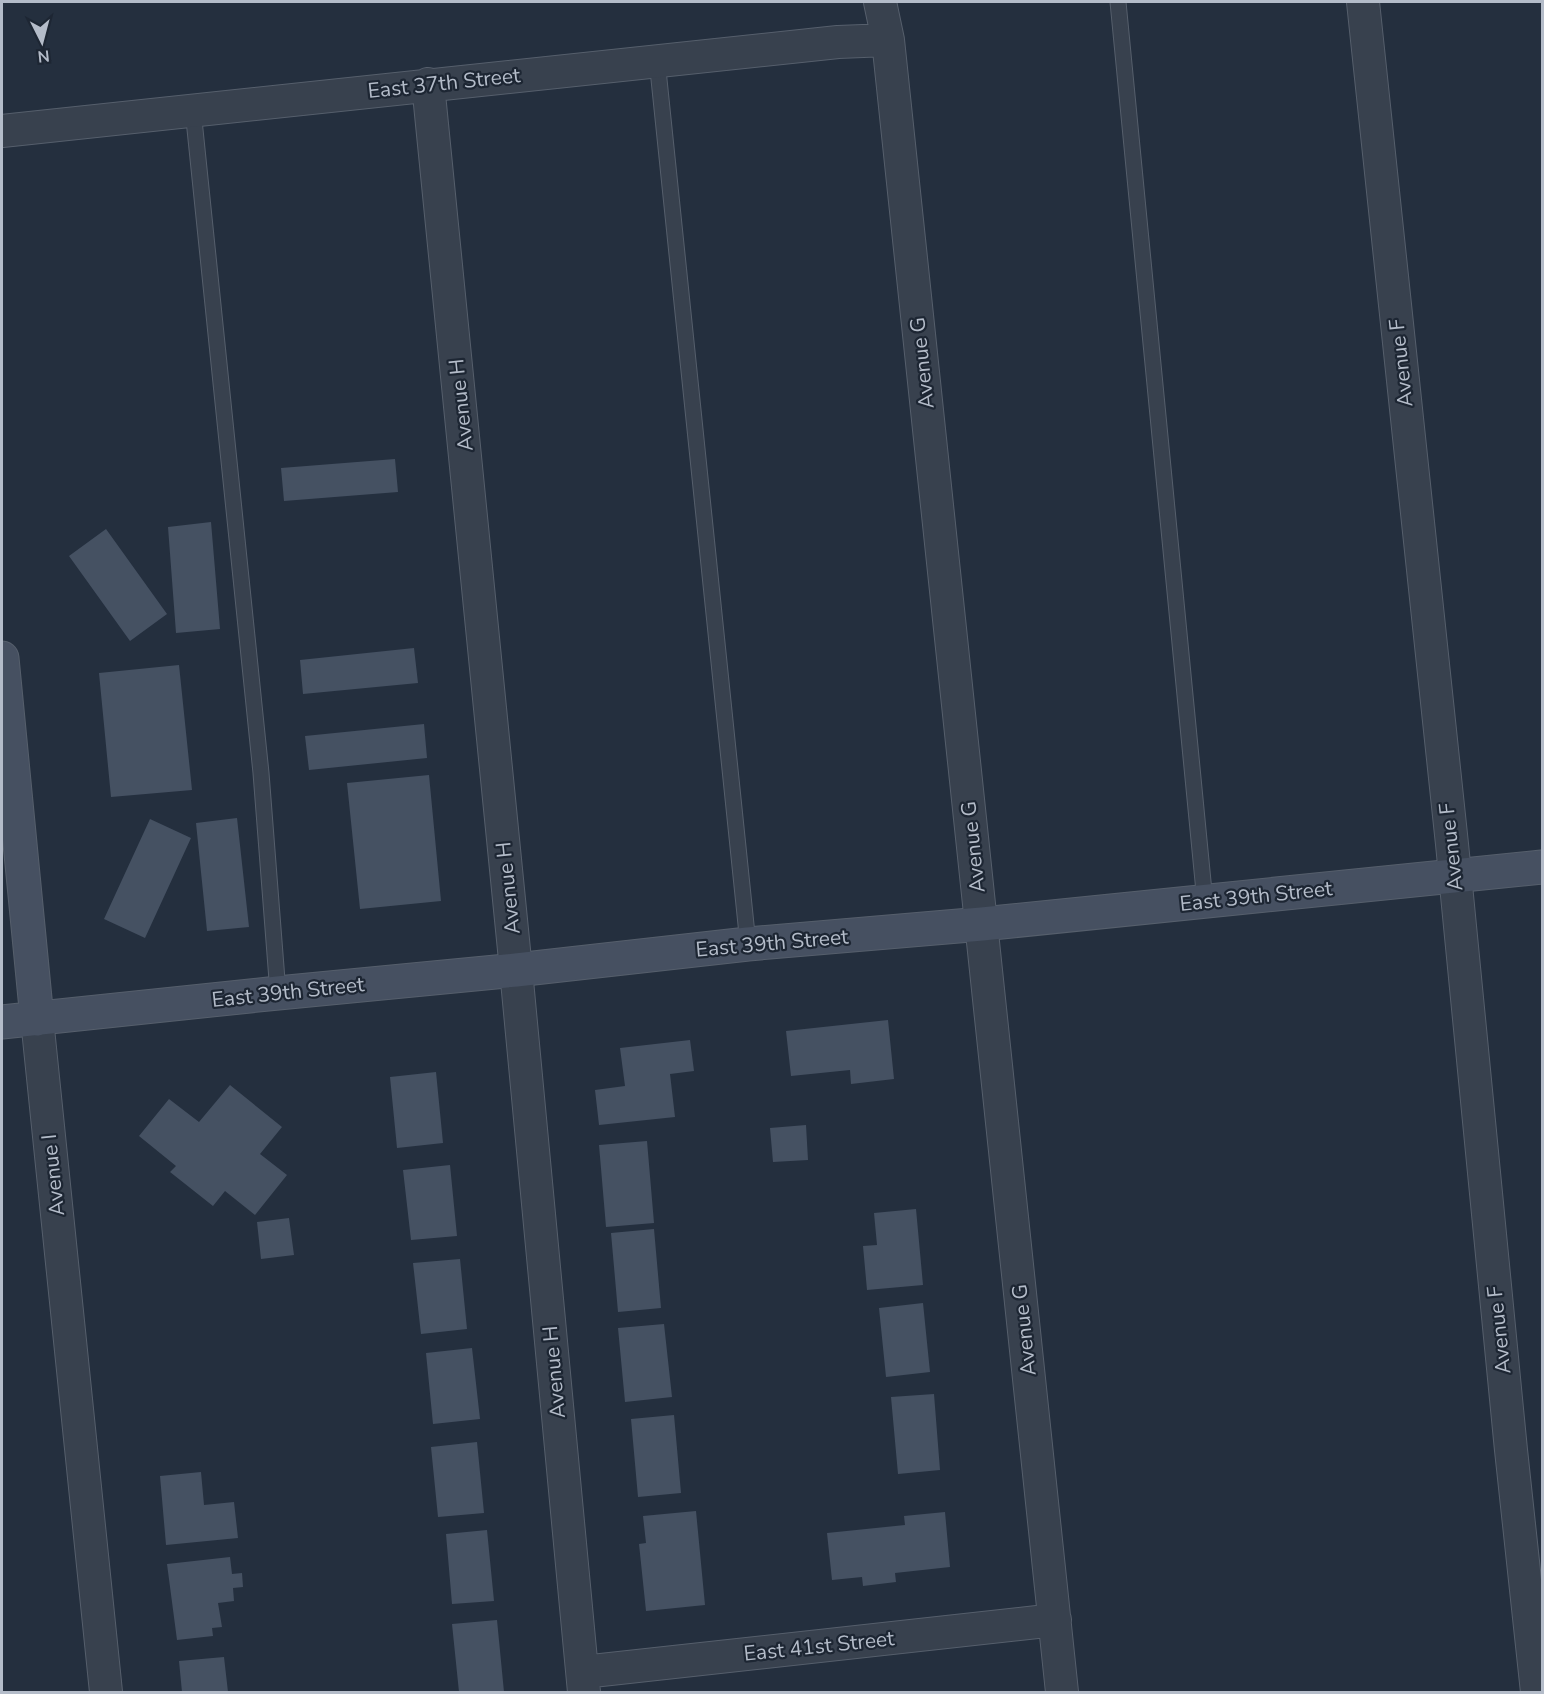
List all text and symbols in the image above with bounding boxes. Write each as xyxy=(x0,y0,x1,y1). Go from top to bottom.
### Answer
north arrow xyxy=(12,12,72,72)
text: N xyxy=(36,44,51,67)
street label: East 37th Street xyxy=(366,61,522,105)
street label: Avenue G xyxy=(903,316,941,410)
street label: Avenue F xyxy=(1382,318,1420,408)
street label: Avenue H xyxy=(442,357,480,453)
street label: Avenue G xyxy=(954,800,992,894)
street label: Avenue F xyxy=(1432,802,1470,892)
street label: Avenue H xyxy=(489,840,527,936)
street label: East 39th Street xyxy=(1178,874,1334,918)
street label: East 39th Street xyxy=(695,922,850,964)
street label: East 39th Street xyxy=(210,970,366,1014)
street label: Avenue I xyxy=(35,1133,71,1217)
street label: Avenue G xyxy=(1005,1283,1043,1377)
street label: Avenue F xyxy=(1480,1285,1518,1375)
street label: Avenue H xyxy=(536,1325,572,1419)
street label: East 41st Street xyxy=(742,1624,896,1668)

